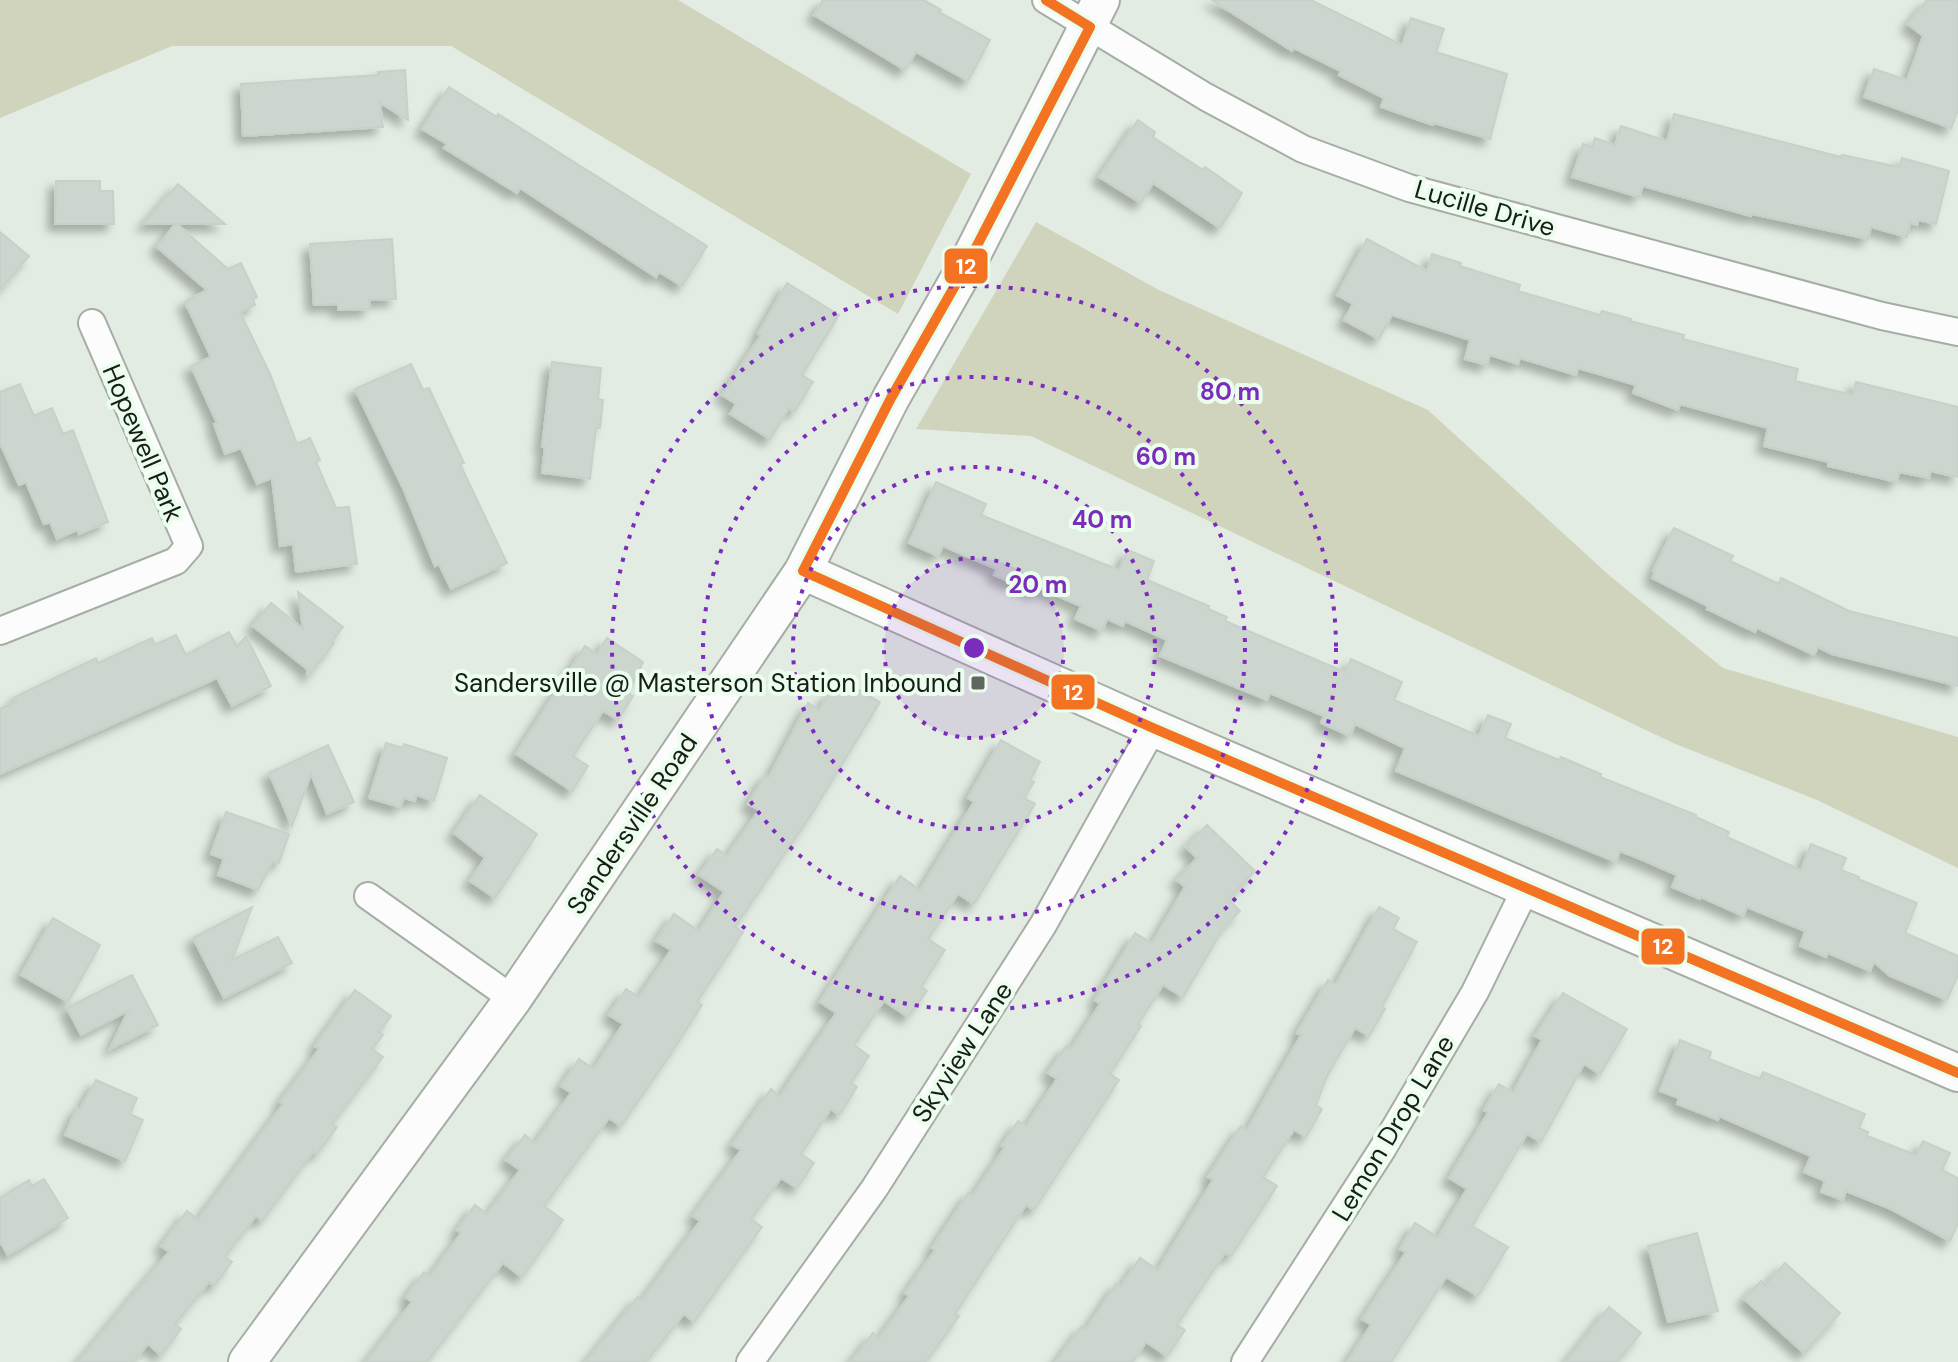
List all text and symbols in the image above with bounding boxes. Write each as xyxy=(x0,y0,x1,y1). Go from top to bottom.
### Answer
street label: Lucille Drive xyxy=(1411,172,1559,244)
line badge: 12 xyxy=(943,247,989,285)
text: 12 xyxy=(956,252,976,281)
street label: Hopewell Park xyxy=(95,359,191,527)
text: 80 m xyxy=(1200,376,1260,407)
text: 60 m xyxy=(1136,441,1196,472)
text: 40 m xyxy=(1072,504,1132,535)
text: 20 m xyxy=(1009,569,1067,600)
centre of rings xyxy=(960,634,988,662)
place label: Sandersville @ Masterson Station Inbound xyxy=(454,666,962,700)
line badge: 12 xyxy=(1050,673,1096,711)
marker: Sandersville @ Masterson Station Inbound xyxy=(969,674,987,692)
text: 12 xyxy=(1063,678,1083,707)
street label: Sandersville Road xyxy=(559,727,705,921)
line badge: 12 xyxy=(1640,927,1686,966)
text: 12 xyxy=(1653,932,1673,961)
street label: Skyview Lane xyxy=(904,975,1020,1129)
street label: Lemon Drop Lane xyxy=(1324,1029,1462,1227)

